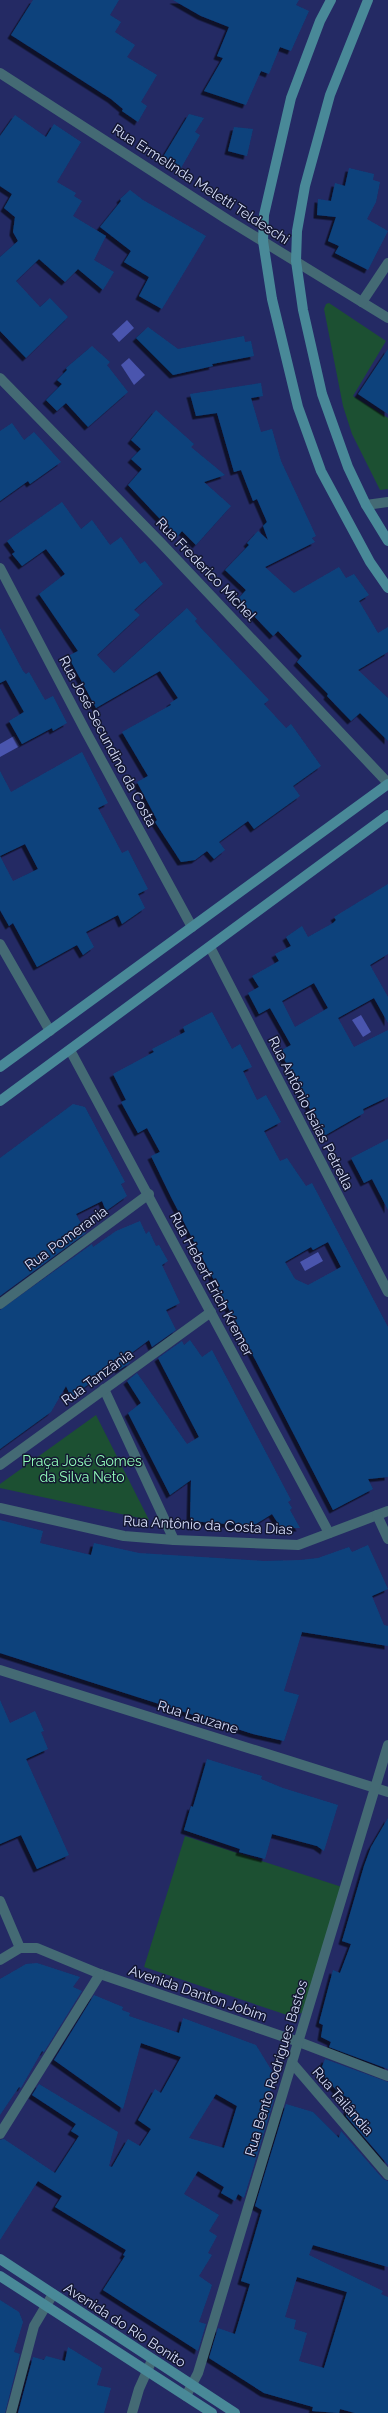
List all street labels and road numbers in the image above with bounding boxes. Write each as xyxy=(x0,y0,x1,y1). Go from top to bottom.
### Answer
street label: Rua Ermelinda Meletti Teldeschi xyxy=(110,121,292,247)
street label: Rua Frederico Michel xyxy=(153,514,259,624)
street label: Rua José Secundino da Costa xyxy=(56,653,160,829)
street label: Rua Antônio Isaías Petrella xyxy=(265,1034,357,1192)
street label: Rua Pomerania xyxy=(22,1203,110,1273)
street label: Rua Hebert Erich Kremer xyxy=(167,1209,257,1359)
street label: Rua Tanzânia xyxy=(58,1346,136,1408)
street label: Rua Antônio da Costa Dias xyxy=(123,1513,293,1537)
street label: Rua Lauzane xyxy=(156,1697,240,1737)
street label: Avenida Danton Jobim xyxy=(127,1962,269,2024)
street label: Rua Bento Rodrigues Bastos xyxy=(242,1978,311,2158)
street label: Rua Tailândia xyxy=(309,2064,377,2138)
street label: Avenida do Rio Bonito xyxy=(61,2280,189,2370)

